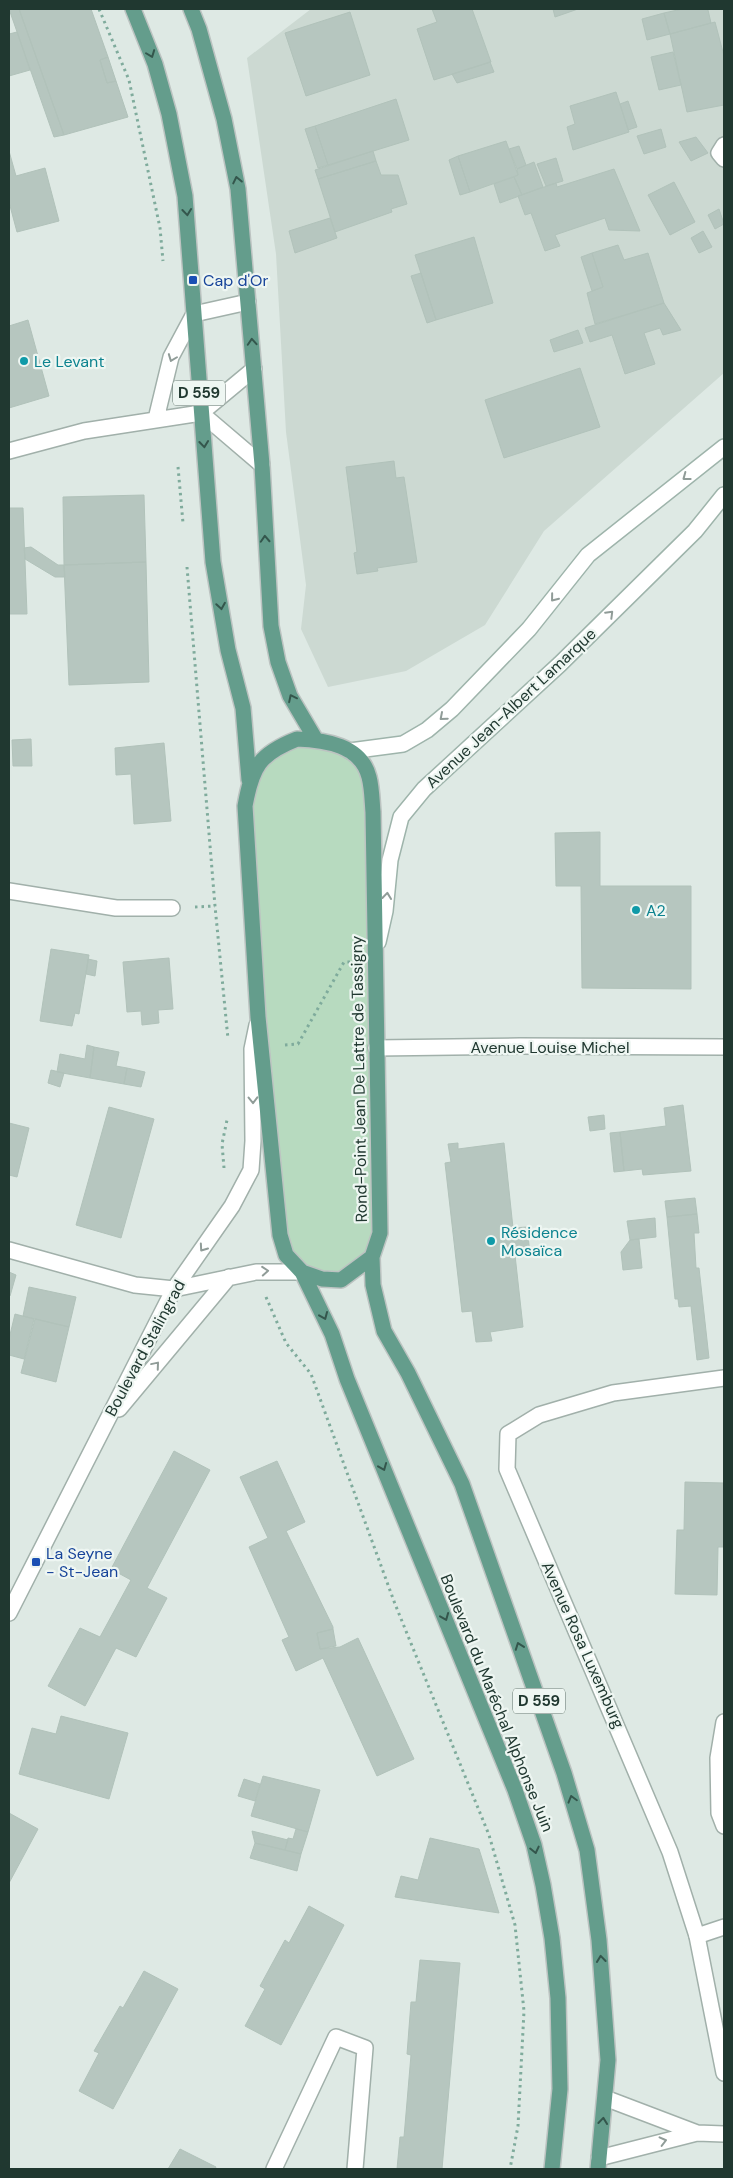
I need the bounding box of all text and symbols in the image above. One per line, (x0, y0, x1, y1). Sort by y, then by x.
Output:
one-way arrow (145, 49, 155, 58)
one-way arrow (232, 176, 242, 185)
one-way arrow (181, 209, 192, 217)
place label: Cap d'Or (203, 270, 268, 291)
marker: Cap d'Or (187, 274, 199, 286)
one-way arrow (246, 338, 257, 346)
place label: Le Levant (34, 351, 105, 372)
one-way arrow (168, 353, 178, 362)
marker: Le Levant (18, 355, 30, 367)
road number: D 559 (173, 380, 225, 406)
one-way arrow (198, 440, 209, 448)
one-way arrow (682, 471, 692, 480)
one-way arrow (260, 535, 271, 543)
one-way arrow (550, 592, 559, 601)
one-way arrow (215, 601, 225, 610)
one-way arrow (604, 610, 613, 619)
street label: Avenue Jean-Albert Lamarque (421, 623, 601, 793)
one-way arrow (287, 694, 298, 703)
one-way arrow (440, 711, 449, 719)
one-way arrow (381, 891, 392, 899)
place label: A2 (646, 900, 666, 921)
marker: A2 (630, 904, 642, 916)
street label: Rond-Point Jean De Lattre de Tassigny (346, 935, 372, 1223)
street label: Avenue Louise Michel (471, 1037, 629, 1058)
one-way arrow (248, 1096, 258, 1104)
place label: Résidence Mosaïca (501, 1222, 578, 1261)
marker: Résidence Mosaïca (485, 1235, 497, 1247)
one-way arrow (200, 1242, 209, 1252)
one-way arrow (262, 1266, 270, 1277)
street label: Boulevard Stalingrad (100, 1276, 190, 1420)
one-way arrow (318, 1311, 328, 1320)
one-way arrow (150, 1362, 158, 1371)
one-way arrow (377, 1462, 387, 1471)
place label: La Seyne - St-Jean (46, 1543, 118, 1582)
marker: La Seyne - St-Jean (30, 1556, 42, 1568)
street label: Avenue Rosa Luxemburg (537, 1558, 629, 1732)
street label: Boulevard du Maréchal Alphonse Juin (436, 1571, 558, 1835)
one-way arrow (439, 1613, 449, 1621)
one-way arrow (515, 1642, 525, 1650)
road number: D 559 (513, 1688, 565, 1714)
one-way arrow (567, 1796, 577, 1804)
one-way arrow (529, 1846, 540, 1855)
one-way arrow (596, 1954, 607, 1962)
one-way arrow (597, 2116, 608, 2124)
one-way arrow (659, 2137, 667, 2147)

